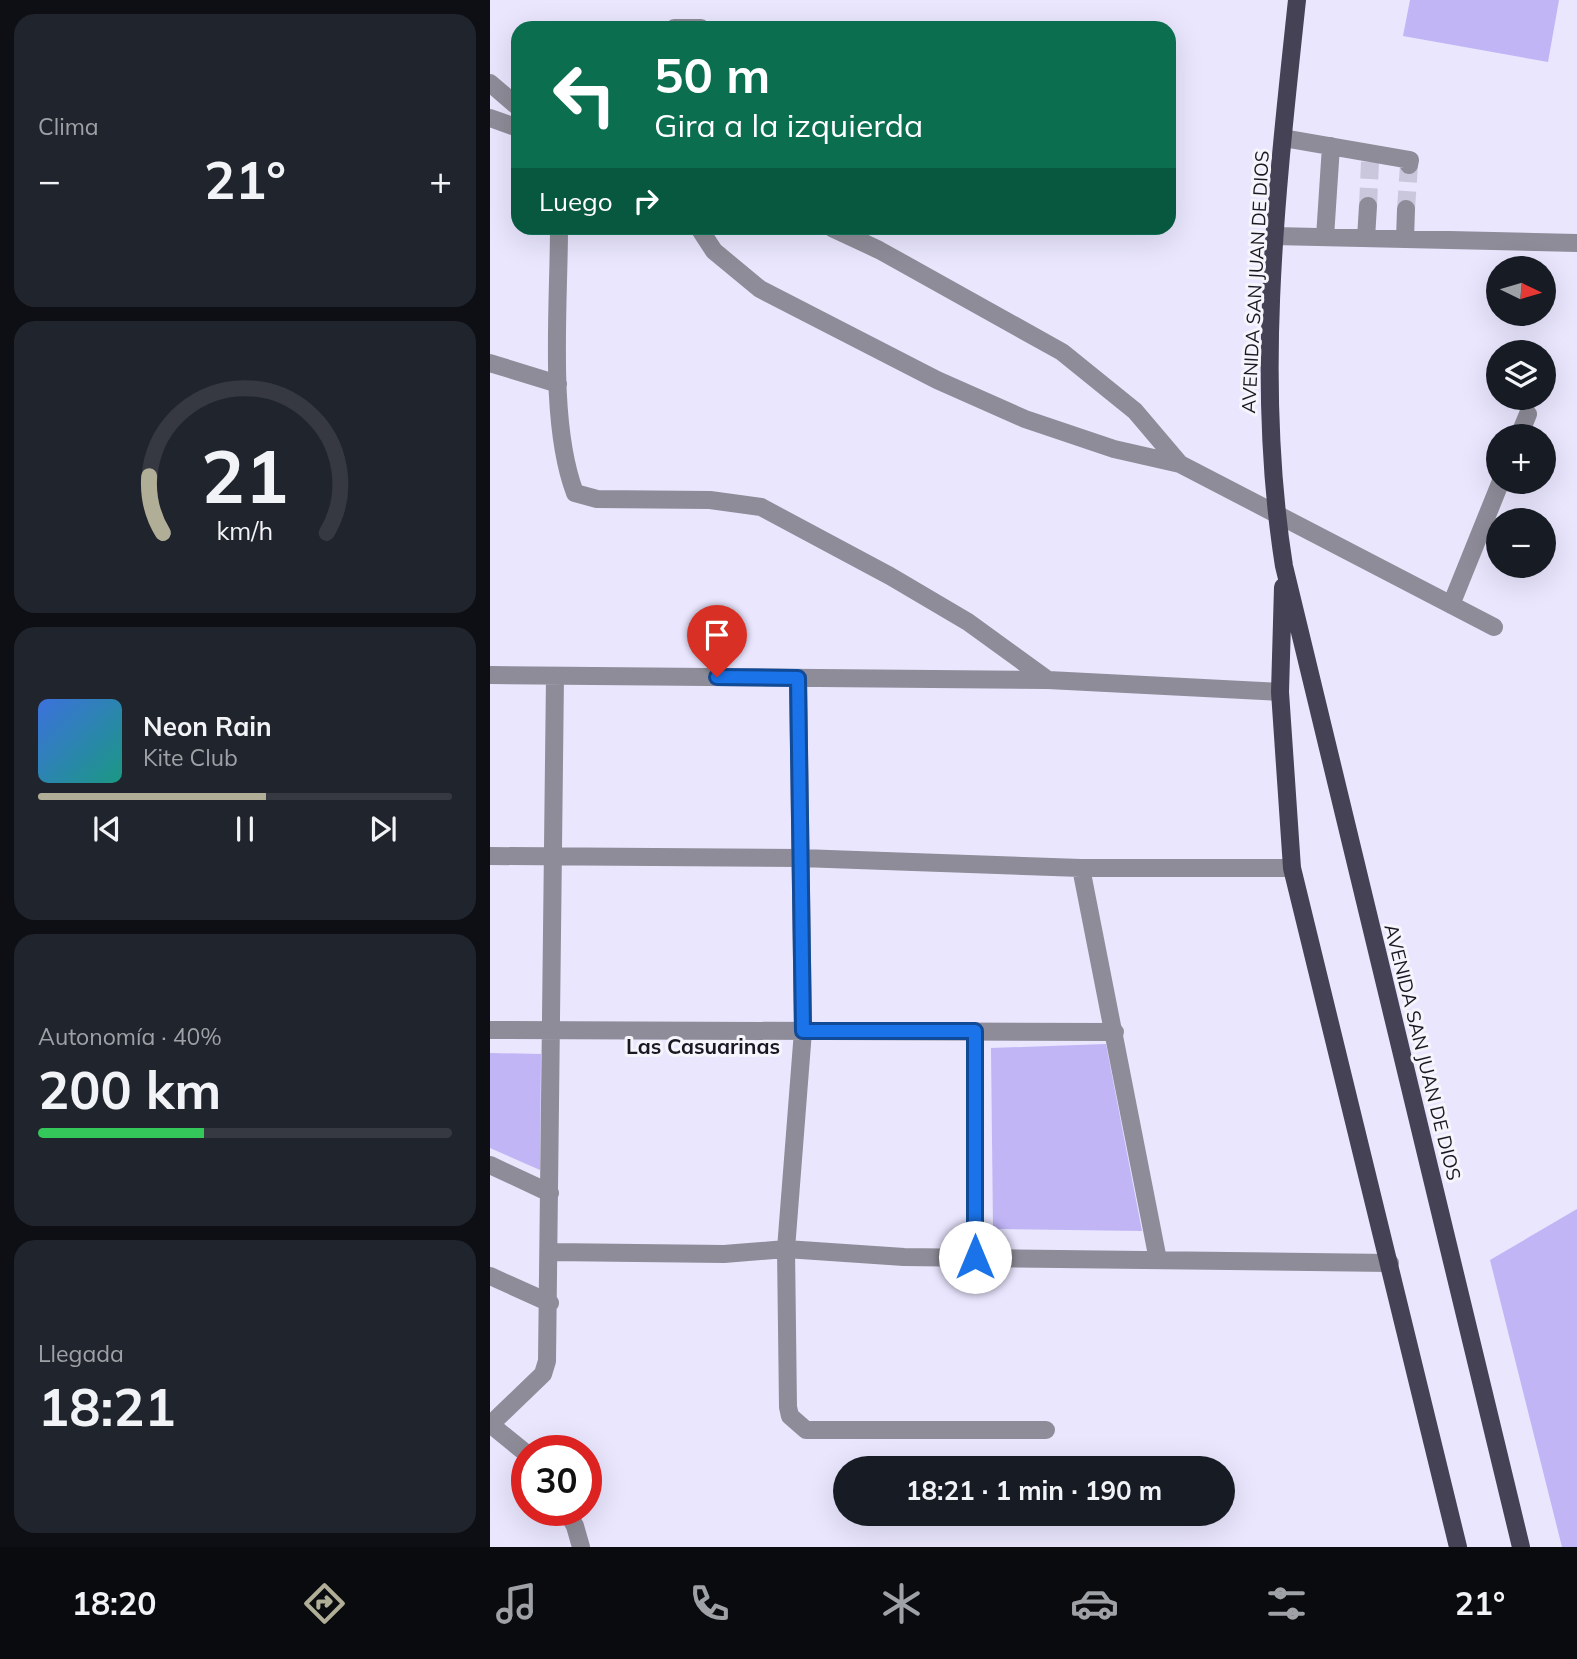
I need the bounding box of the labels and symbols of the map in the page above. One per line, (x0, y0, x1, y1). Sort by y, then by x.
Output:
street label: AVENIDA SAN JUAN DE DIOS (1236, 150, 1274, 414)
north arrow (1486, 256, 1556, 326)
pin (687, 605, 747, 677)
street label: AVENIDA SAN JUAN DE DIOS (1379, 921, 1467, 1183)
district label: Las Casuarinas (626, 1033, 780, 1059)
position arrow (938, 1220, 1012, 1294)
speed limit sign: 30 (511, 1435, 602, 1526)

